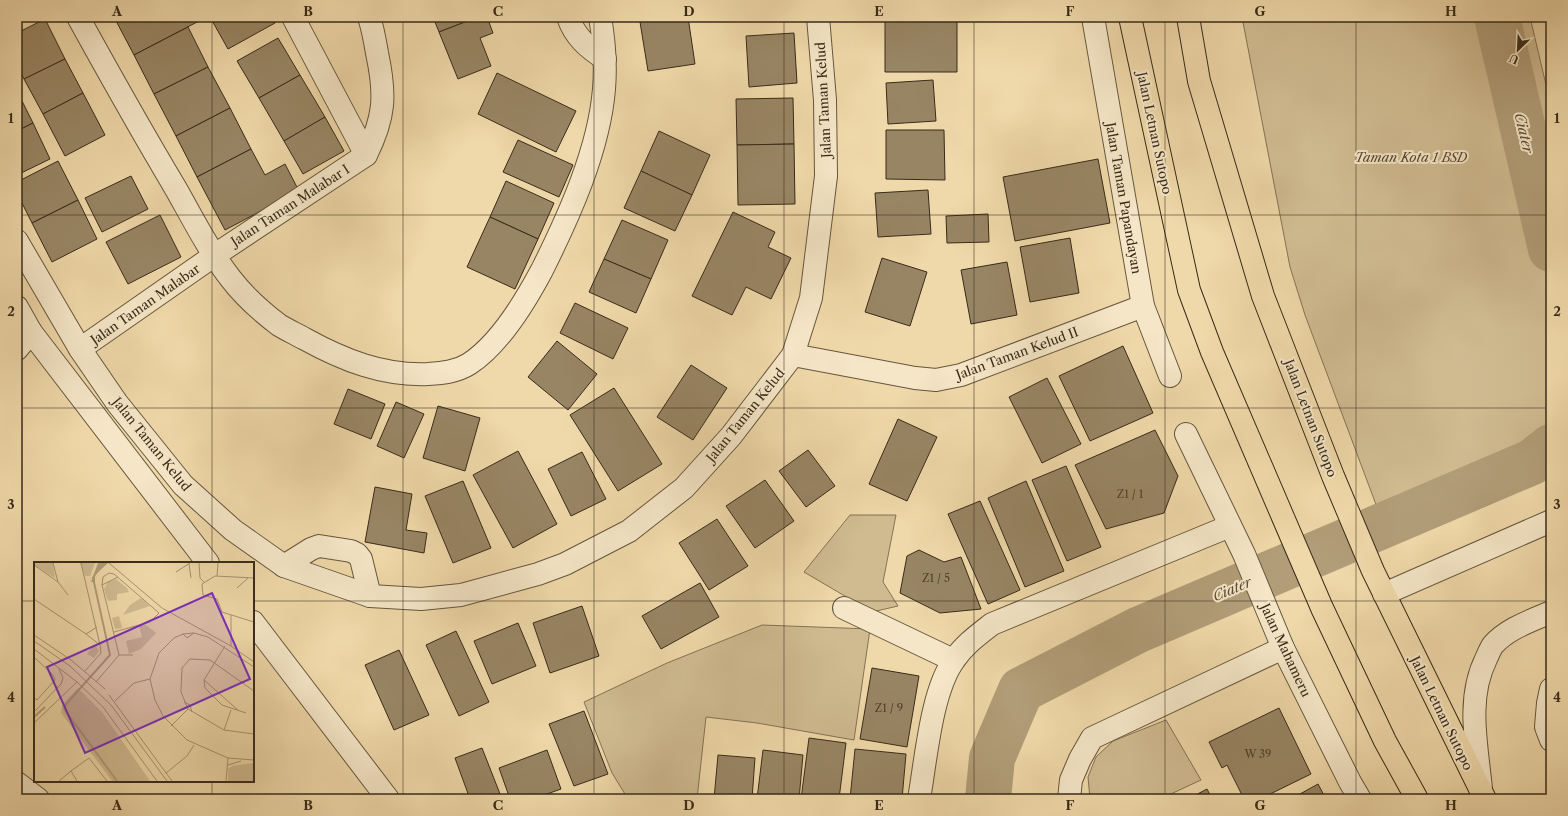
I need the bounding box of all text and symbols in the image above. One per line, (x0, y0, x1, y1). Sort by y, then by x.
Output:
text: A (111, 3, 123, 19)
text: B (303, 3, 313, 19)
text: C (493, 3, 503, 19)
text: D (683, 3, 695, 19)
text: E (874, 3, 884, 19)
text: F (1066, 3, 1075, 19)
text: G (1254, 3, 1266, 19)
text: H (1445, 3, 1457, 19)
north arrow (1498, 30, 1538, 70)
street label: Jalan Taman Kelud (812, 42, 834, 160)
text: U (1507, 51, 1521, 67)
street label: Jalan Letnan Sutopo (1134, 68, 1176, 196)
text: 1 (8, 110, 14, 126)
text: 1 (1554, 110, 1560, 126)
water label: Ciater (1511, 111, 1538, 156)
street label: Jalan Taman Papandayan (1102, 119, 1145, 275)
park label: Taman Kota 1 BSD (1355, 149, 1468, 165)
street label: Jalan Taman Malabar I (226, 161, 352, 250)
street label: Jalan Taman Malabar (86, 260, 203, 349)
text: 2 (7, 303, 15, 319)
text: 2 (1553, 303, 1561, 319)
street label: Jalan Taman Kelud II (952, 323, 1081, 383)
street label: Jalan Letnan Sutopo (1280, 355, 1341, 479)
street label: Jalan Taman Kelud (701, 365, 788, 467)
street label: Jalan Taman Kelud (108, 392, 195, 494)
house number: Z1 / 1 (1117, 487, 1144, 501)
text: 3 (7, 496, 15, 512)
text: 3 (1553, 496, 1561, 512)
inset map (34, 562, 254, 782)
house number: Z1 / 5 (922, 571, 950, 585)
water label: Ciater (1210, 572, 1256, 605)
street label: Jalan Mahameru (1256, 599, 1315, 699)
street label: Jalan Letnan Sutopo (1407, 652, 1477, 773)
text: 4 (7, 689, 15, 705)
text: 4 (1553, 689, 1561, 705)
house number: Z1 / 9 (875, 701, 903, 715)
house number: W 39 (1243, 747, 1272, 761)
text: A (111, 797, 123, 813)
text: B (303, 797, 313, 813)
text: C (493, 797, 503, 813)
text: D (683, 797, 695, 813)
text: E (874, 797, 884, 813)
text: F (1066, 797, 1075, 813)
text: G (1254, 797, 1266, 813)
text: H (1445, 797, 1457, 813)

